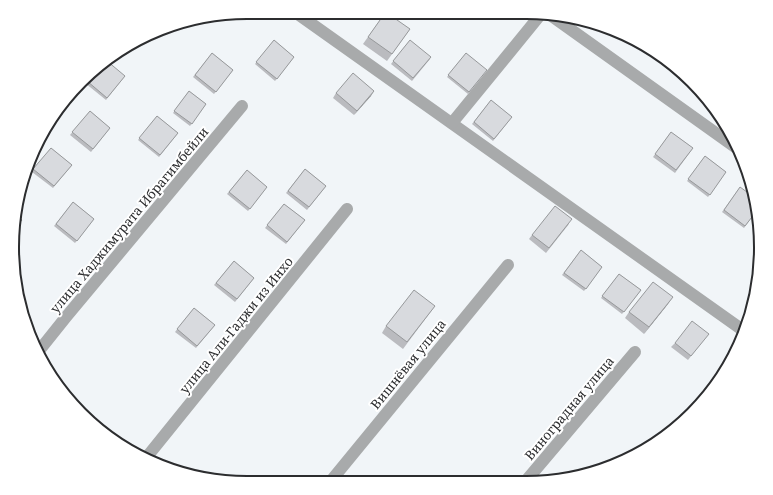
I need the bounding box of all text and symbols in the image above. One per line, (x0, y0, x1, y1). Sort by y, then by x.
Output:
street label: улица Хаджимурата Ибрагимбейли (46, 123, 212, 317)
street label: улица Али-Гаджи из Инхо (175, 253, 297, 397)
street label: Вишнёвая улица (366, 315, 450, 413)
street label: Виноградная улица (520, 352, 618, 464)

